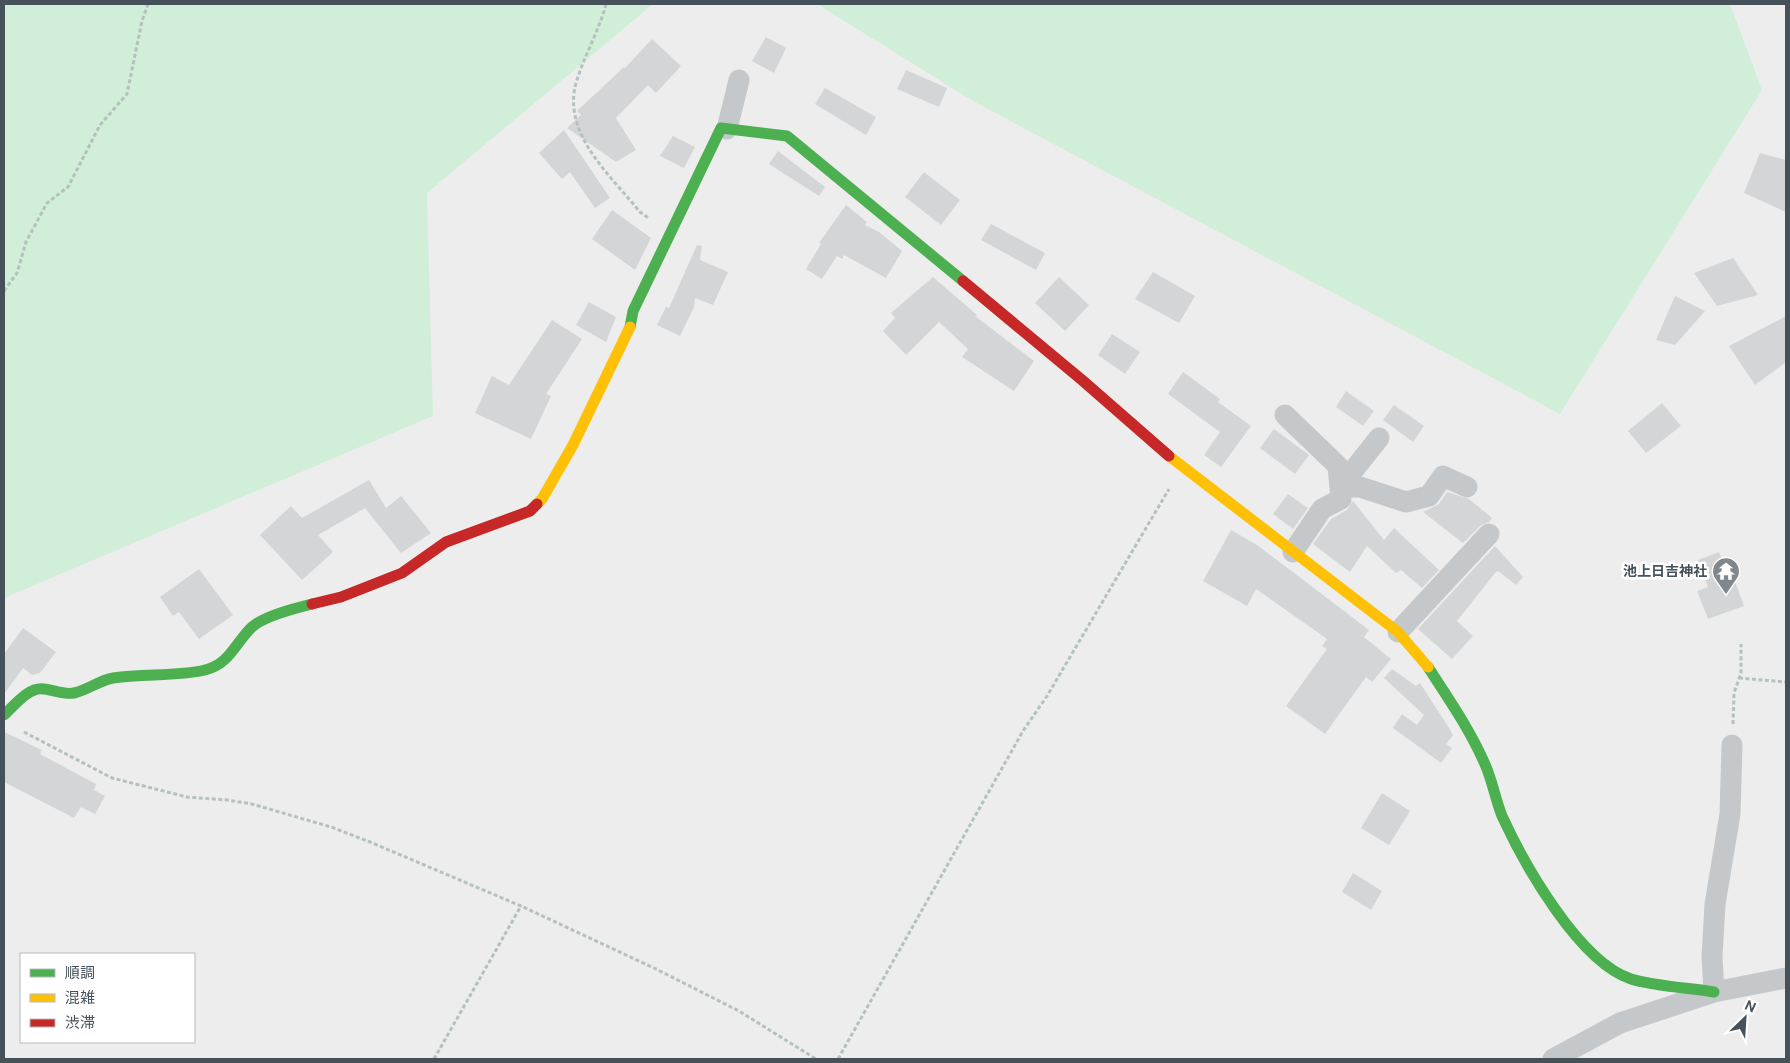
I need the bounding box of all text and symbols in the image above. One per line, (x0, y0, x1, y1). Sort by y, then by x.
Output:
temple icon: 池上日吉神社 (1711, 556, 1741, 595)
place label: 池上日吉神社 (1623, 562, 1707, 580)
legend (20, 953, 195, 1043)
text: 順調 (65, 963, 95, 983)
text: 混雑 (65, 988, 95, 1008)
north arrow (1720, 993, 1770, 1043)
text: N (1742, 996, 1759, 1017)
text: 渋滞 (65, 1013, 95, 1033)

